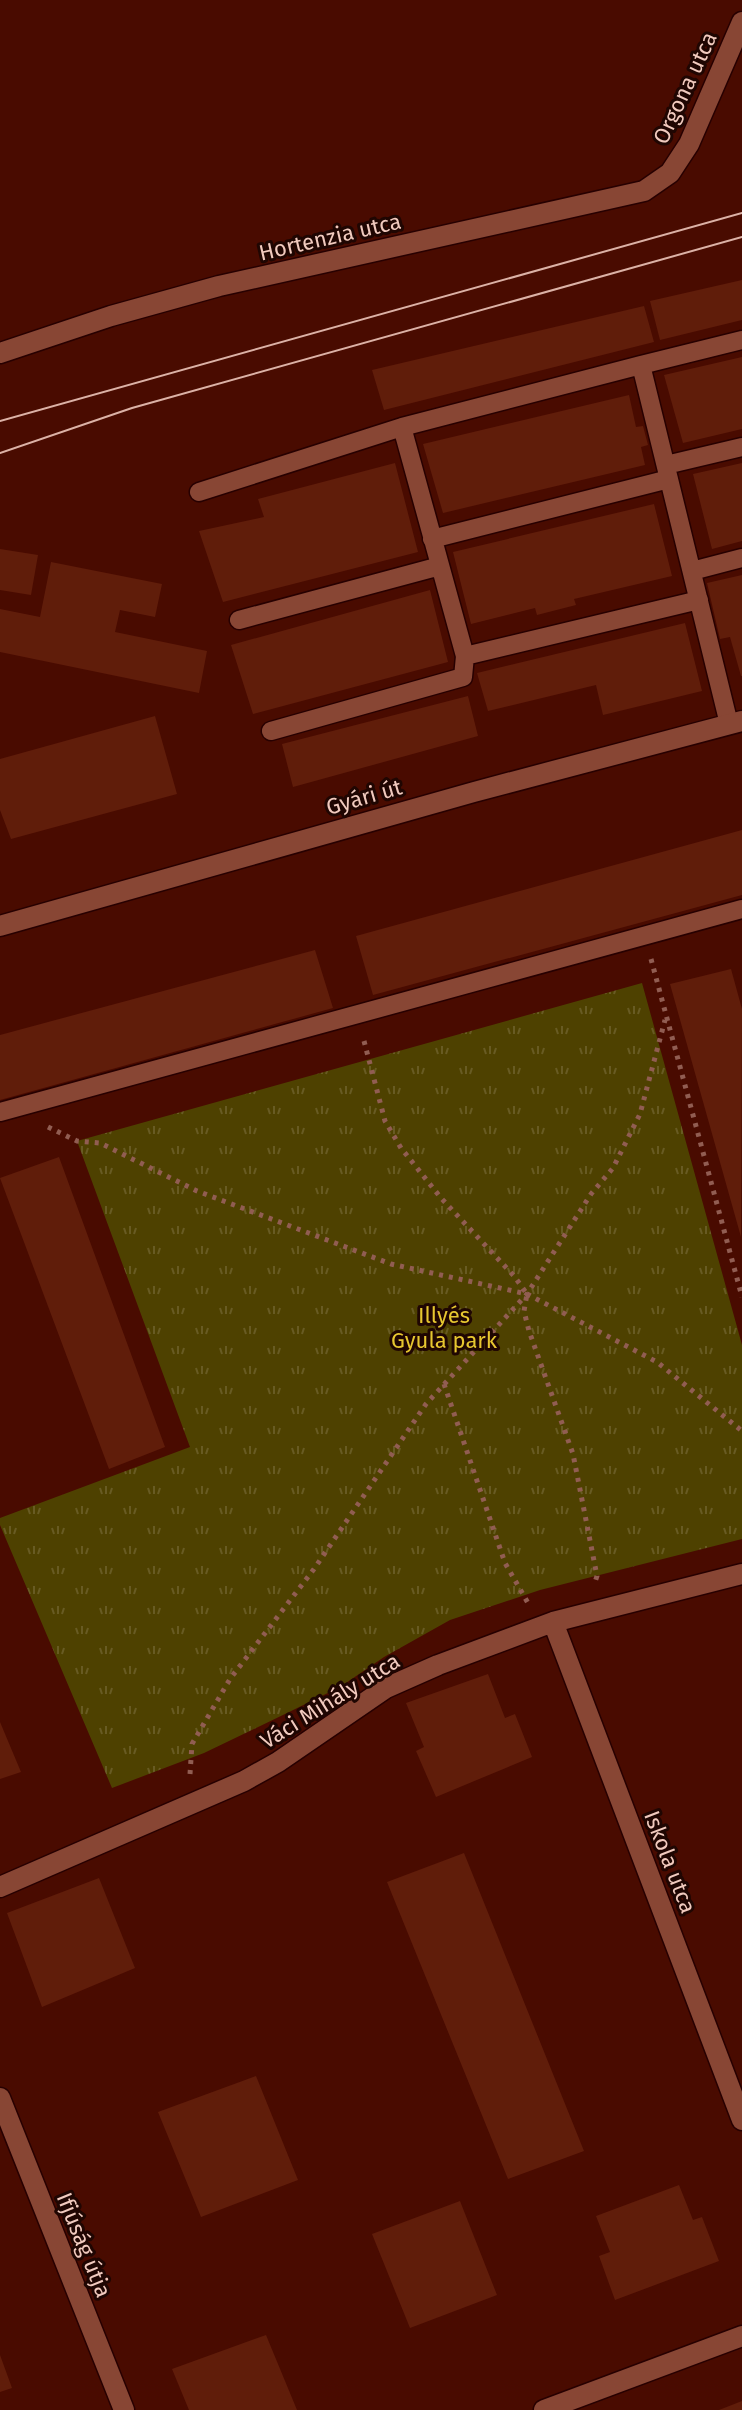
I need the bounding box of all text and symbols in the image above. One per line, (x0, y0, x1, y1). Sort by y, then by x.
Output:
street label: Orgona utca (647, 28, 723, 148)
street label: Hortenzia utca (256, 208, 404, 266)
street label: Gyári út (323, 773, 405, 821)
park label: Illyés Gyula park (391, 1302, 498, 1354)
street label: Váci Mihály utca (255, 1647, 405, 1755)
street label: Iskola utca (638, 1807, 702, 1917)
street label: Ifjúság útja (51, 2189, 117, 2301)

